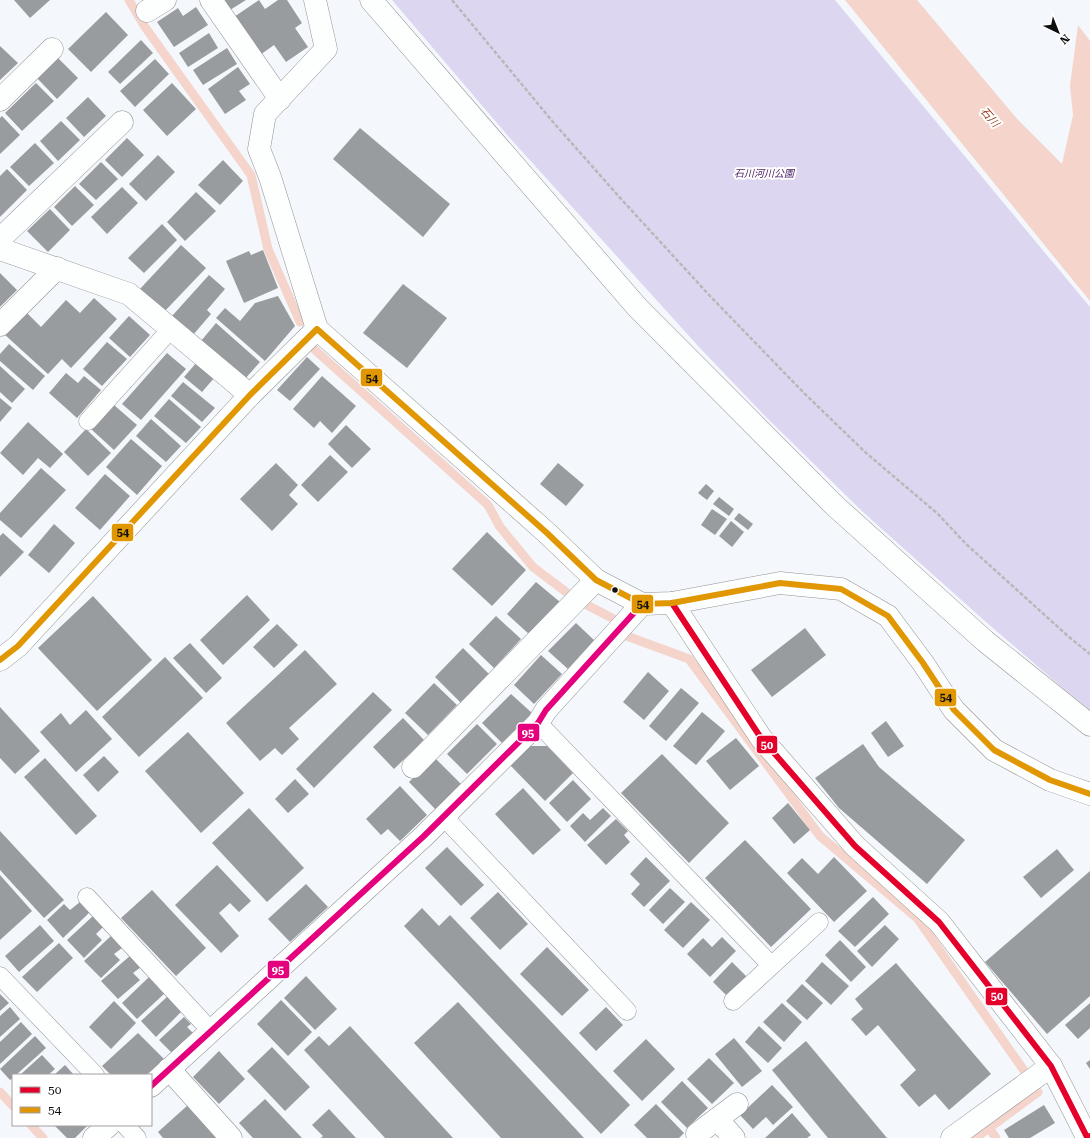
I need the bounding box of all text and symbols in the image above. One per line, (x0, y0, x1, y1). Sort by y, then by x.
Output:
north arrow (1038, 12, 1078, 52)
text: N (1057, 31, 1072, 47)
water label: 石川 (978, 105, 1002, 131)
park label: 石川河川公園 (734, 168, 796, 179)
line badge: 54 (360, 368, 383, 387)
text: 54 (366, 372, 379, 385)
line badge: 54 (111, 523, 134, 542)
text: 54 (117, 526, 130, 539)
unlabelled marker (610, 585, 620, 595)
line badge: 54 (631, 594, 654, 614)
text: 54 (637, 598, 650, 611)
line badge: 54 (934, 688, 957, 707)
text: 54 (940, 691, 953, 704)
line badge: 95 (517, 723, 540, 742)
text: 95 (522, 727, 534, 740)
line badge: 50 (756, 735, 778, 754)
text: 50 (761, 739, 773, 752)
line badge: 95 (267, 960, 290, 979)
text: 95 (272, 964, 284, 977)
line badge: 50 (985, 987, 1008, 1006)
text: 50 (991, 990, 1003, 1003)
legend (12, 1074, 152, 1126)
text: 50 (48, 1083, 62, 1097)
text: 54 (48, 1103, 62, 1117)

